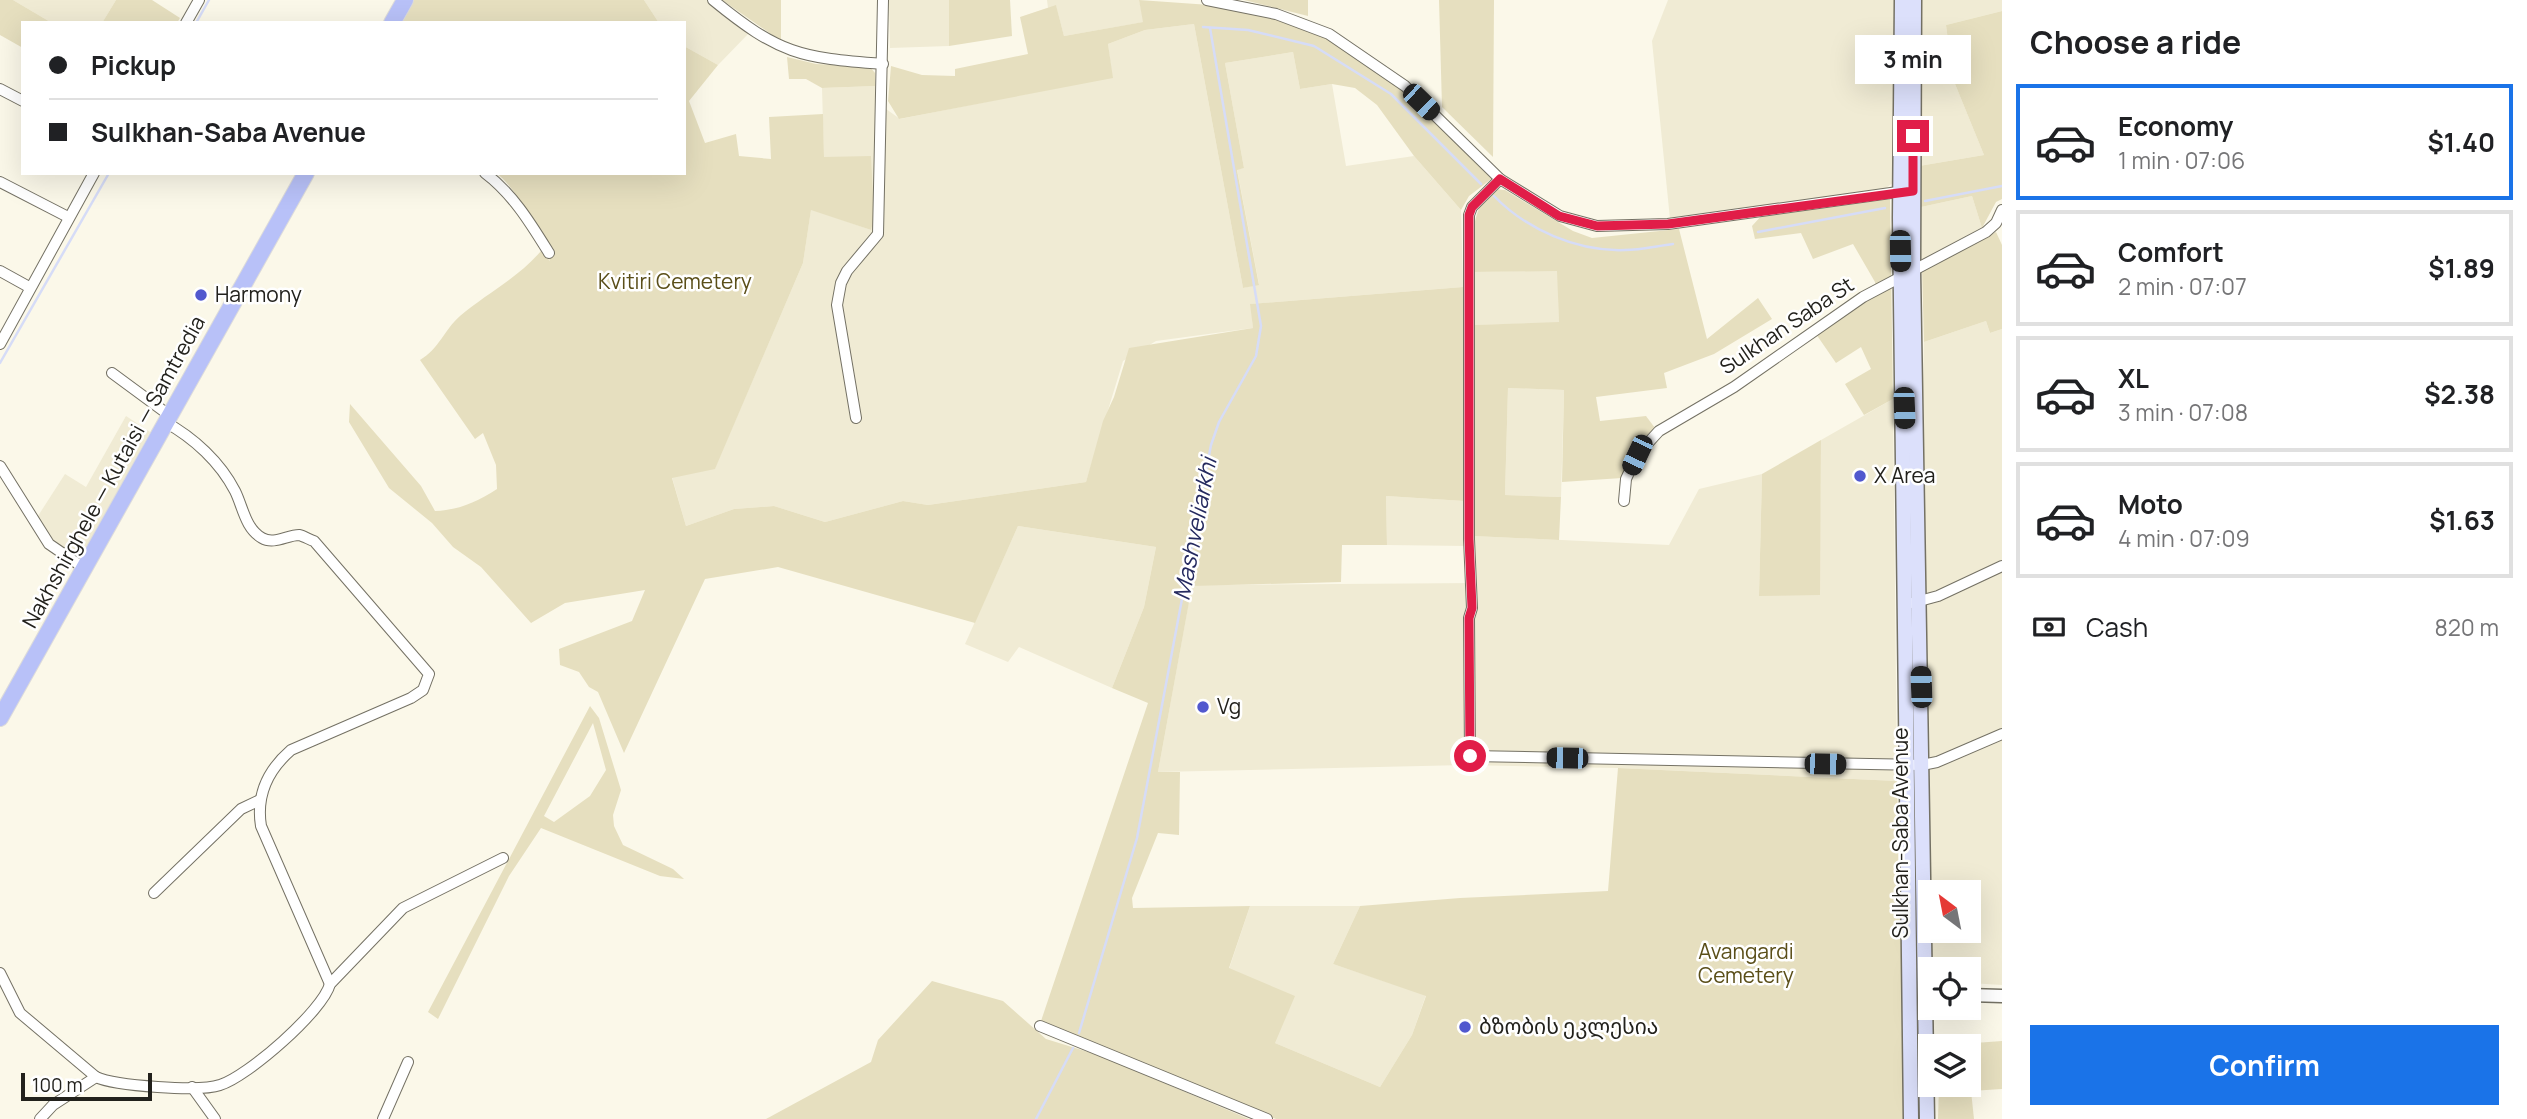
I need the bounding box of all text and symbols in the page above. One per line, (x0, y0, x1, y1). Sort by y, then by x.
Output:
text: Choose a ride (2030, 20, 2241, 64)
callout: 3 min (1855, 34, 1971, 83)
text: 3 min (1883, 43, 1943, 75)
text: Pickup (91, 47, 176, 83)
car (1399, 80, 1444, 124)
text: Economy (2118, 108, 2233, 144)
icon: car (2034, 111, 2097, 174)
text: Sulkhan-Saba Avenue (91, 114, 366, 150)
route end (1897, 120, 1929, 152)
text: $1.40 (2428, 124, 2495, 160)
text: 1 min · 07:06 (2118, 144, 2245, 176)
car (1890, 230, 1911, 272)
text: Comfort (2118, 234, 2224, 270)
icon: car (2034, 237, 2097, 300)
text: $1.89 (2428, 250, 2495, 286)
park label: Kvitiri Cemetery (598, 267, 752, 295)
street label: Sulkhan Saba St (1714, 270, 1859, 380)
text: 2 min · 07:07 (2118, 270, 2247, 302)
place label: Harmony (215, 280, 302, 308)
marker: Harmony (193, 287, 209, 303)
street label: Nakhshirghele — Kutaisi — Samtredia (15, 310, 211, 633)
text: XL (2118, 360, 2149, 396)
icon: car (2034, 363, 2097, 426)
text: $2.38 (2424, 376, 2495, 412)
car (1893, 387, 1916, 429)
text: 3 min · 07:08 (2118, 396, 2248, 428)
car (1619, 432, 1656, 478)
water label: Mashveliarkhi (1165, 452, 1224, 603)
place label: X Area (1874, 461, 1935, 489)
marker: X Area (1852, 468, 1868, 484)
text: Moto (2118, 486, 2183, 522)
icon: car (2034, 489, 2097, 552)
text: $1.63 (2429, 502, 2495, 538)
text: 4 min · 07:09 (2118, 522, 2250, 554)
icon: cash (2030, 608, 2068, 646)
text: Cash (2086, 609, 2148, 645)
text: 820 m (2434, 611, 2499, 643)
car (1910, 666, 1933, 708)
place label: Vg (1217, 692, 1241, 720)
marker: Vg (1195, 699, 1211, 715)
street label: Sulkhan-Saba Avenue (1886, 728, 1914, 938)
route start (1454, 740, 1486, 772)
car (1546, 747, 1589, 769)
car (1804, 753, 1847, 775)
north arrow (1918, 880, 1981, 943)
map controls (1918, 880, 1981, 1097)
park label: Avangardi Cemetery (1698, 937, 1794, 989)
button: locate (1918, 957, 1981, 1020)
place label: ბზობის ეკლესია (1479, 1012, 1658, 1040)
marker: ბზობის ეკლესია (1457, 1019, 1473, 1035)
button: Confirm (2030, 1025, 2499, 1105)
button: layers (1918, 1034, 1981, 1097)
scale bar (21, 1070, 152, 1102)
text: 100 m (32, 1072, 83, 1098)

